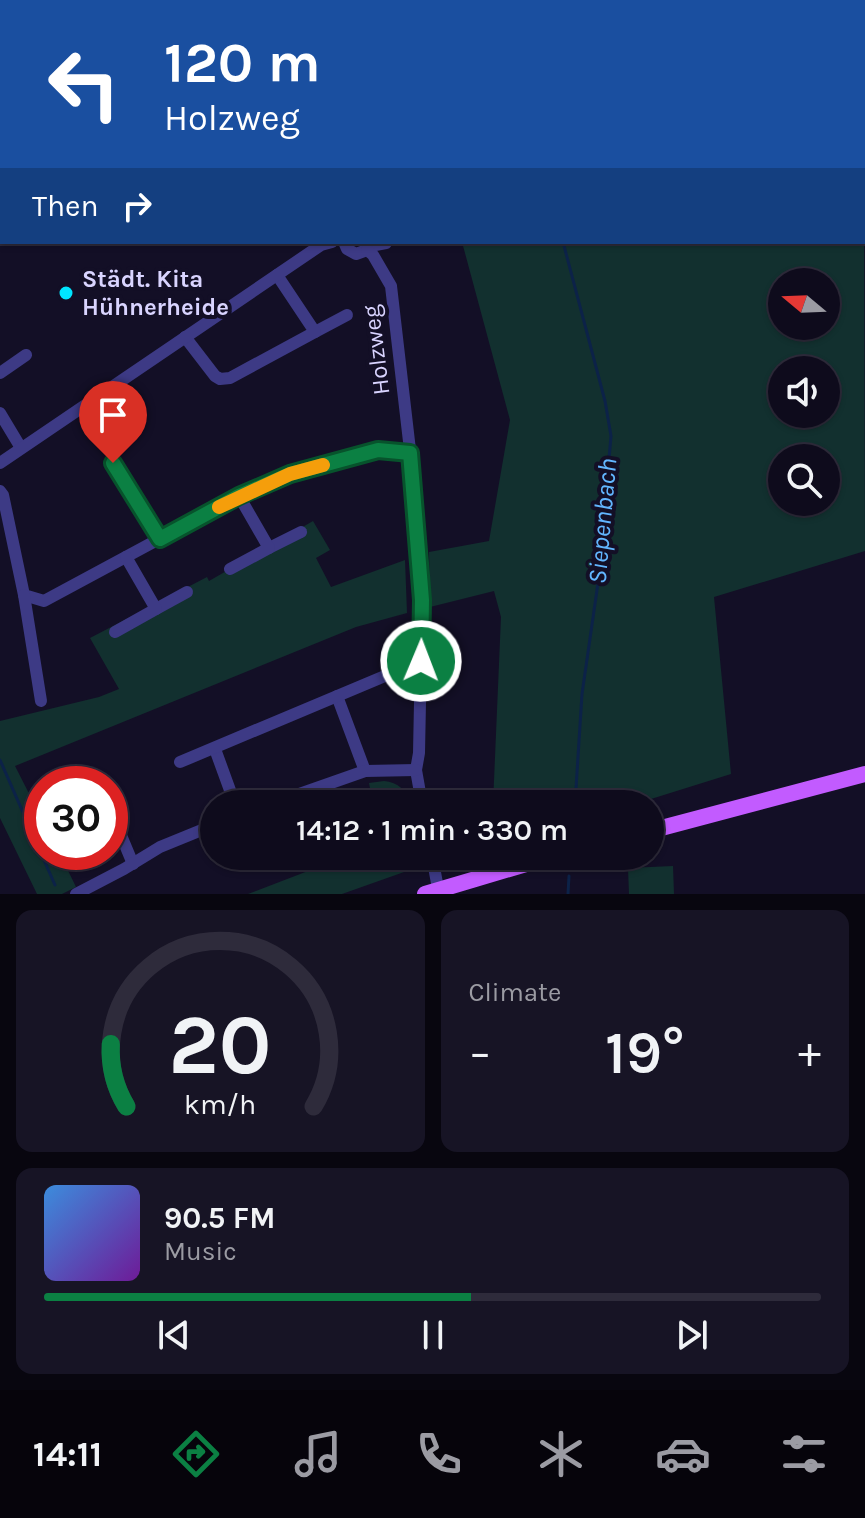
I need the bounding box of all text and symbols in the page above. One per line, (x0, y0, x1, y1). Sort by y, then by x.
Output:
text: 120 m (164, 30, 321, 95)
icon: left (32, 32, 136, 136)
text: Holzweg (164, 97, 300, 139)
icon: right (115, 184, 159, 228)
text: Then (32, 188, 99, 224)
place label: Städt. Kita Hühnerheide (82, 265, 229, 321)
north arrow (768, 268, 840, 340)
map controls (768, 268, 840, 516)
marker: Städt. Kita Hühnerheide (57, 284, 75, 302)
street label: Holzweg (357, 303, 395, 397)
button: sound (768, 356, 840, 428)
pin (79, 381, 147, 463)
icon: arrive (91, 393, 135, 437)
button: search (768, 444, 840, 516)
water label: Siepenbach (582, 457, 623, 585)
position arrow (379, 619, 463, 703)
speed limit sign: 30 (24, 766, 128, 870)
text: 14:12 · 1 min · 330 m (296, 812, 568, 848)
text: Climate (469, 977, 561, 1008)
text: 20 (169, 997, 272, 1094)
text: 19° (605, 1018, 685, 1088)
text: − (469, 1027, 492, 1078)
text: + (798, 1027, 821, 1078)
text: km/h (184, 1088, 256, 1121)
text: 90.5 FM (164, 1200, 275, 1236)
text: Music (164, 1236, 237, 1267)
icon: previous (152, 1313, 196, 1357)
icon: pause (411, 1313, 455, 1357)
icon: next (670, 1313, 714, 1357)
icon: directions (168, 1426, 224, 1482)
icon: music (290, 1426, 346, 1482)
icon: phone (411, 1426, 467, 1482)
icon: climate (533, 1426, 589, 1482)
icon: car (655, 1426, 711, 1482)
icon: filters (776, 1426, 832, 1482)
text: 14:11 (33, 1433, 102, 1475)

